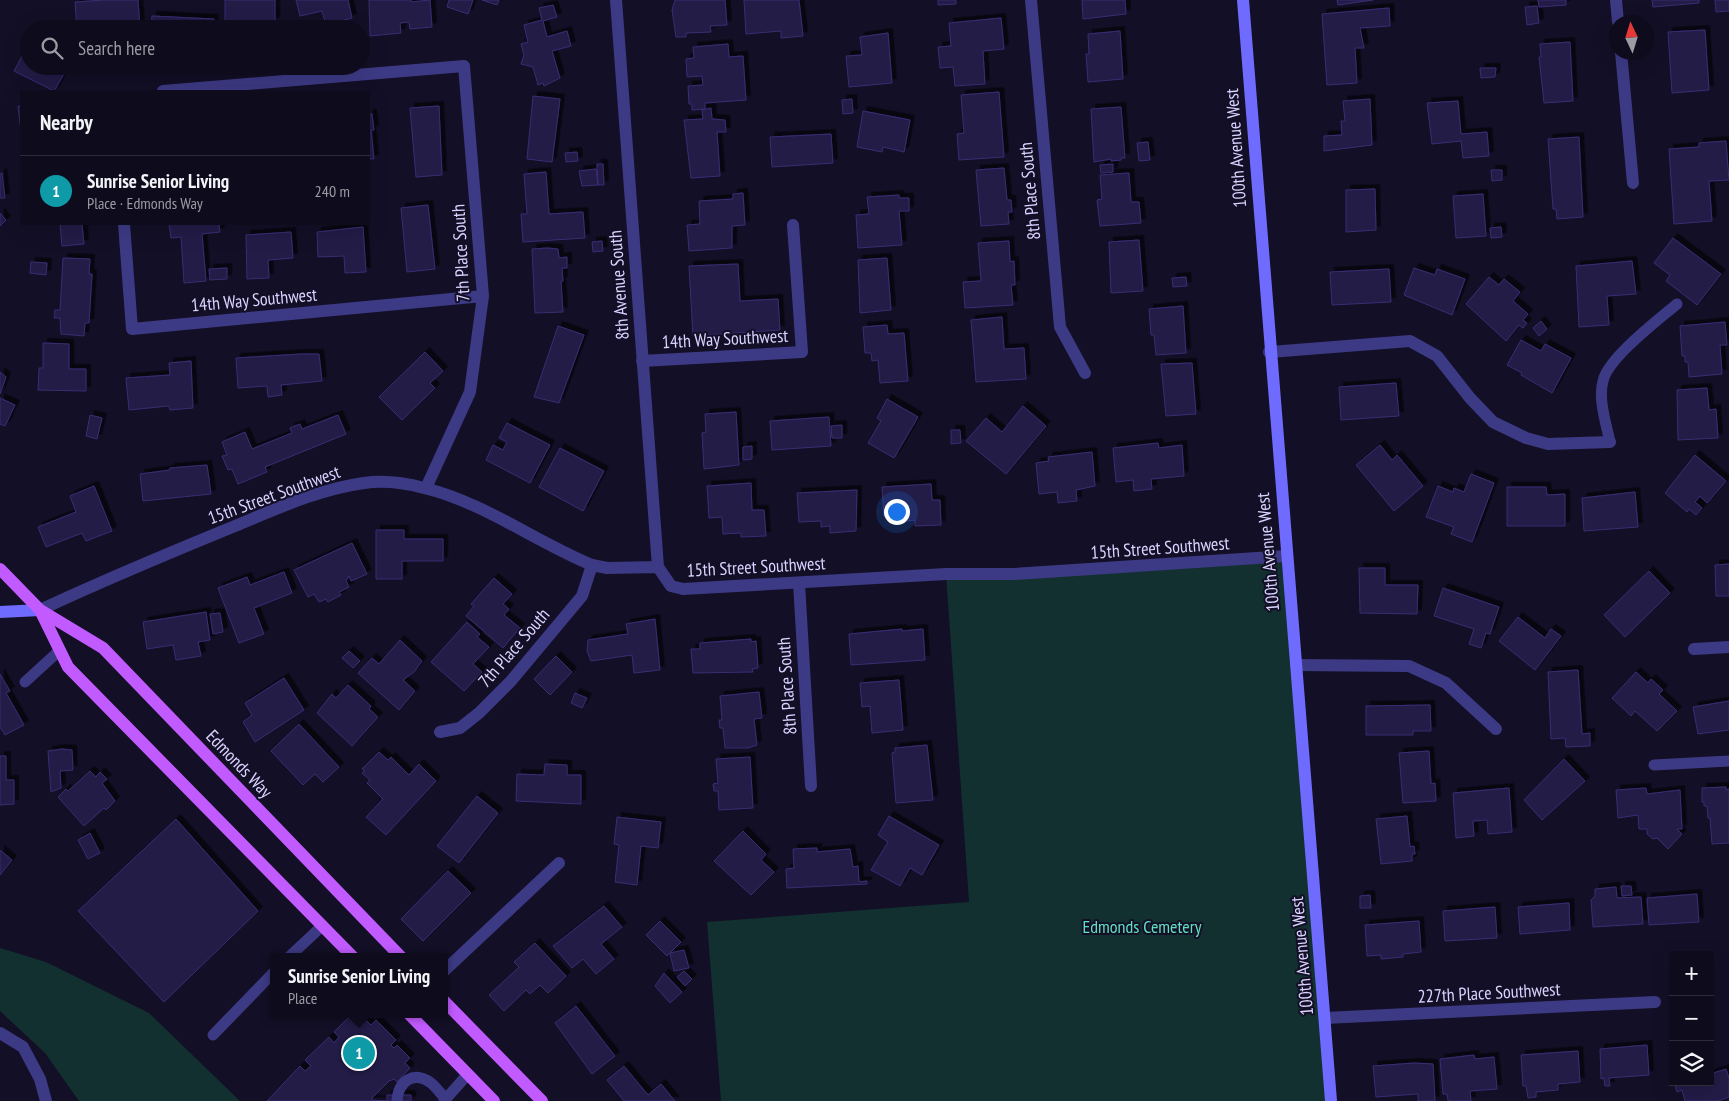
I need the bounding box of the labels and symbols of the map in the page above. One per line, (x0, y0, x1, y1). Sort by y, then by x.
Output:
north arrow (1609, 15, 1654, 60)
street label: 100th Avenue West (1220, 88, 1251, 208)
street label: 8th Place South (1014, 141, 1045, 241)
street label: 7th Place South (446, 204, 475, 302)
street label: 8th Avenue South (603, 229, 634, 341)
street label: 14th Way Southwest (190, 283, 318, 316)
street label: 14th Way Southwest (661, 324, 789, 353)
street label: 15th Street Southwest (205, 460, 343, 529)
street label: 100th Avenue West (1251, 491, 1284, 613)
your location (884, 499, 910, 525)
street label: 15th Street Southwest (1090, 531, 1230, 564)
street label: 15th Street Southwest (686, 551, 826, 582)
street label: 7th Place South (473, 603, 554, 692)
street label: 8th Place South (772, 636, 801, 736)
street label: Edmonds Way (201, 725, 278, 803)
street label: 100th Avenue West (1285, 895, 1318, 1017)
park label: Edmonds Cemetery (1083, 915, 1202, 938)
street label: 227th Place Southwest (1417, 977, 1561, 1008)
pin: 1 (343, 1034, 375, 1072)

